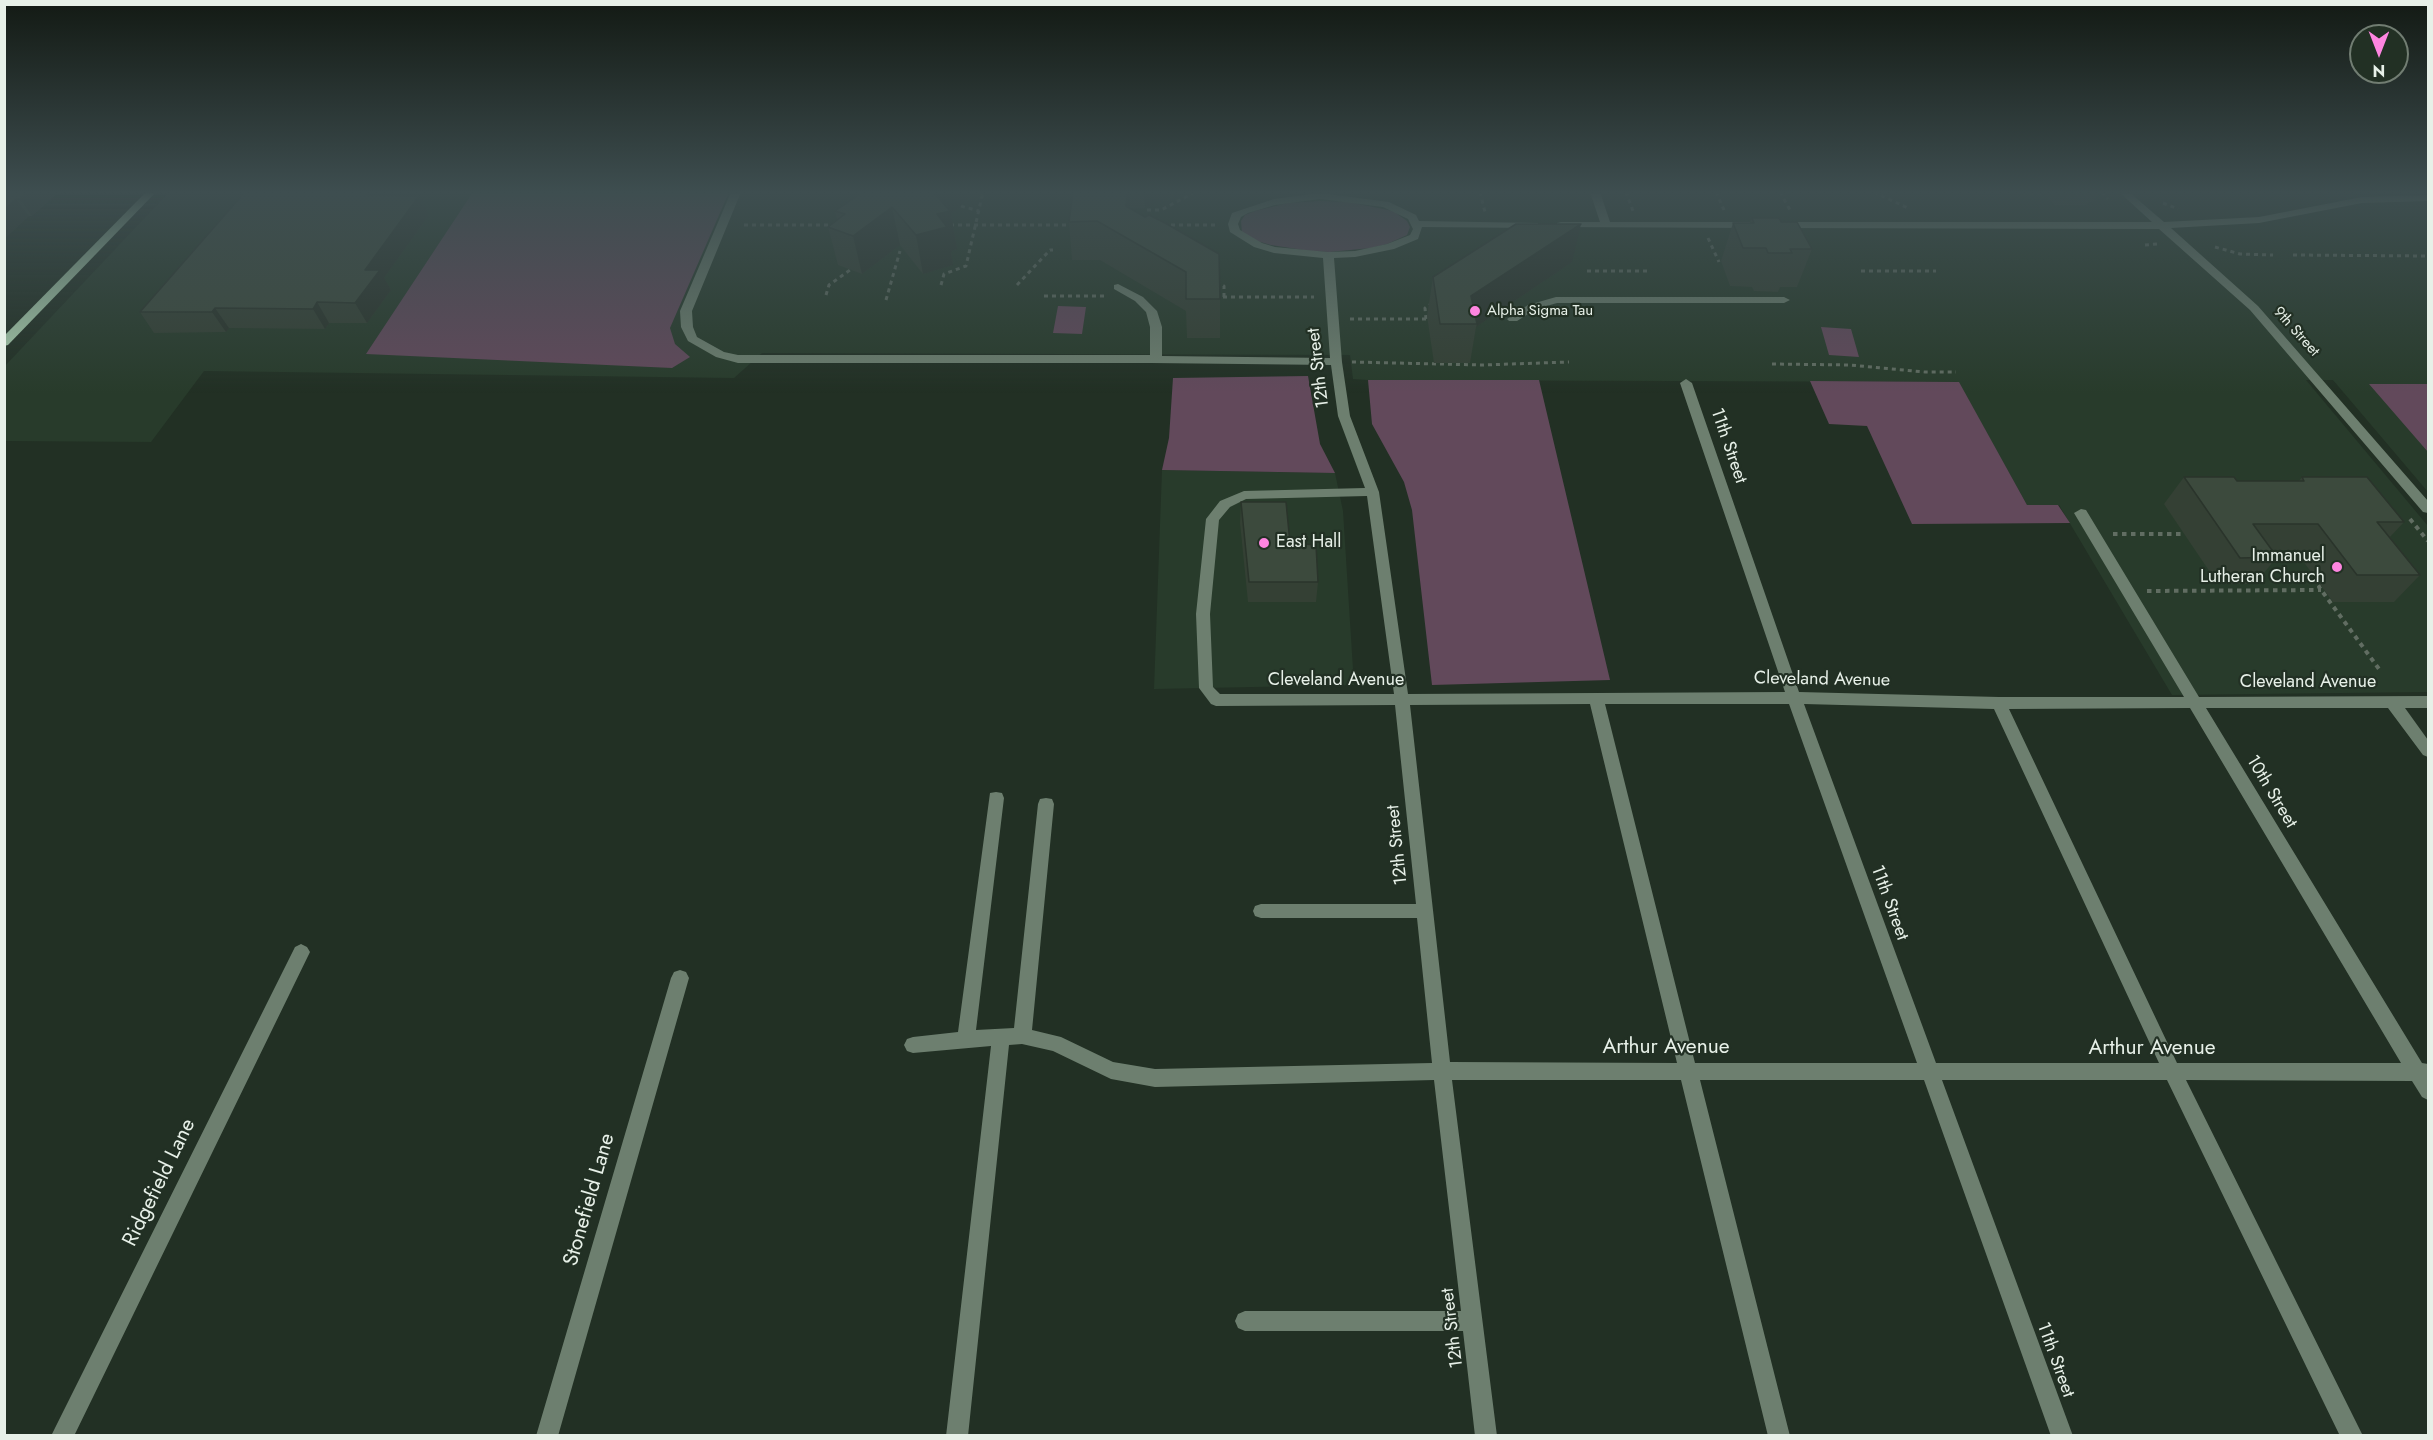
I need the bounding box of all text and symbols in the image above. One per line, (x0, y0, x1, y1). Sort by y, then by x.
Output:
north arrow (2349, 24, 2409, 84)
text: N (2373, 59, 2385, 82)
place label: Alpha Sigma Tau (1487, 302, 1593, 320)
marker: Alpha Sigma Tau (1468, 304, 1482, 318)
street label: 9th Street (2269, 304, 2323, 360)
street label: 12th Street (1303, 327, 1335, 409)
street label: 11th Street (1705, 405, 1751, 487)
place label: East Hall (1276, 532, 1341, 554)
marker: East Hall (1257, 536, 1271, 550)
place label: Immanuel Lutheran Church (2200, 546, 2325, 588)
marker: Immanuel Lutheran Church (2330, 560, 2344, 574)
street label: Cleveland Avenue (1754, 668, 1890, 692)
street label: Cleveland Avenue (1268, 670, 1404, 692)
street label: Cleveland Avenue (2240, 672, 2376, 694)
street label: 10th Street (2241, 752, 2301, 832)
street label: 12th Street (1383, 804, 1413, 886)
street label: 11th Street (1865, 863, 1913, 943)
street label: Arthur Avenue (1602, 1035, 1730, 1061)
street label: Arthur Avenue (2088, 1036, 2216, 1062)
street label: Ridgefield Lane (118, 1115, 202, 1251)
street label: Stonefield Lane (559, 1131, 621, 1269)
street label: 12th Street (1437, 1287, 1469, 1369)
street label: 11th Street (2031, 1320, 2079, 1400)

